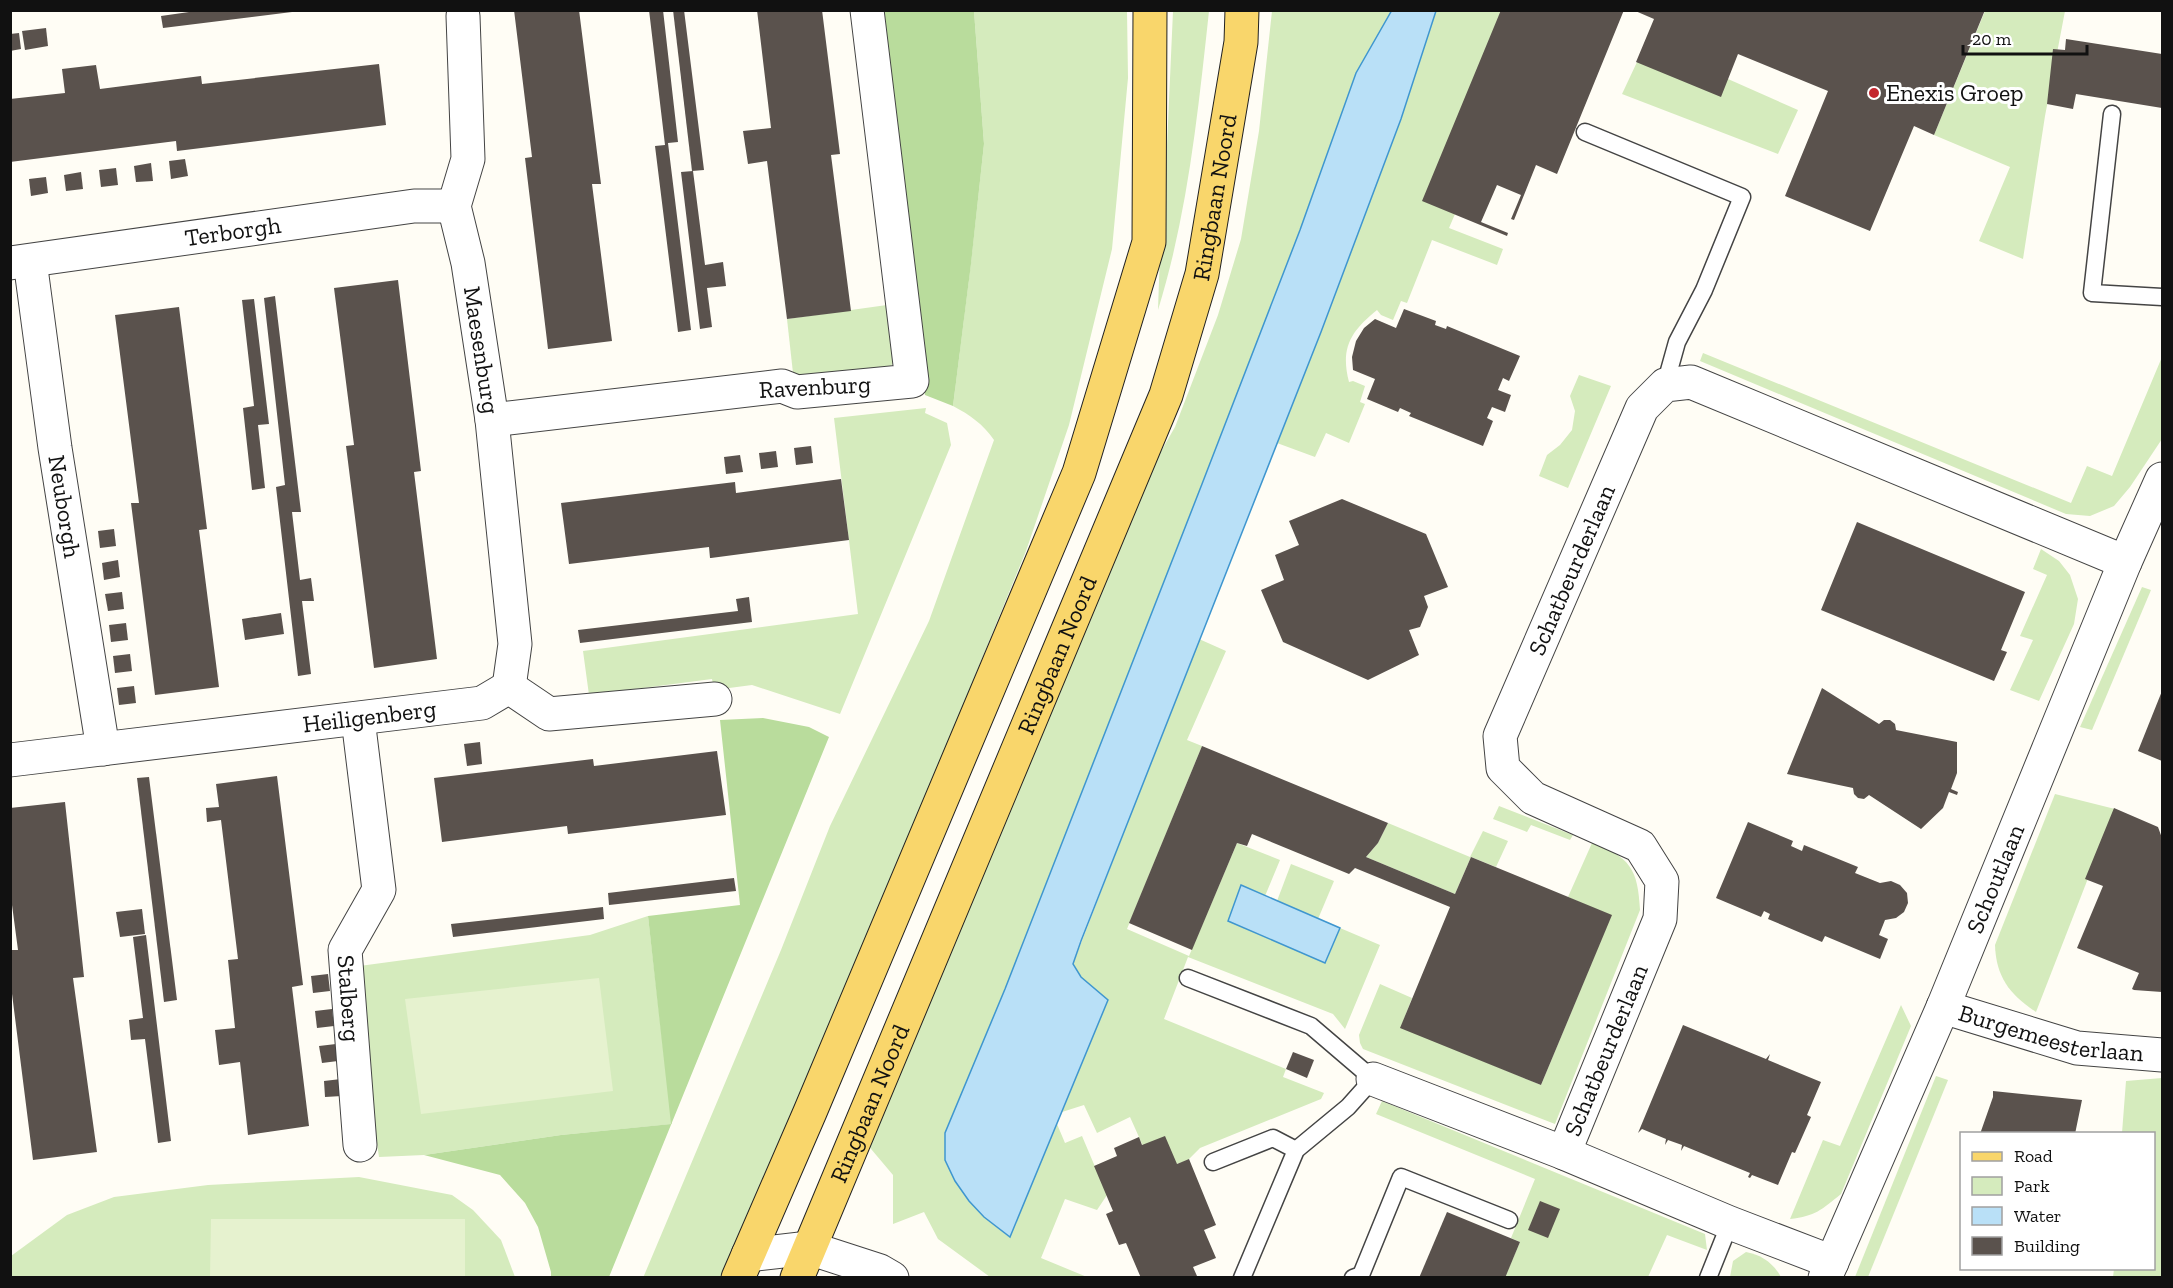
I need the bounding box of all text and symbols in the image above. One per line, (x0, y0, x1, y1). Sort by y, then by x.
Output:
scale bar (1963, 18, 2088, 56)
text: 20 m (1972, 28, 2012, 50)
place label: Enexis Groep (1886, 78, 2023, 107)
marker: Enexis Groep (1867, 86, 1881, 100)
street label: Ringbaan Noord (1186, 112, 1243, 283)
street label: Terborgh (183, 210, 283, 252)
street label: Maesenburg (458, 284, 506, 416)
street label: Ravenburg (758, 369, 872, 404)
street label: Neuborgh (42, 453, 87, 561)
street label: Schatbeurderlaan (1522, 480, 1621, 660)
street label: Ringbaan Noord (1011, 572, 1103, 738)
street label: Heiligenberg (301, 694, 438, 739)
street label: Schoutlaan (1960, 820, 2030, 938)
street label: Stalberg (331, 954, 367, 1043)
street label: Schatbeurderlaan (1557, 960, 1654, 1140)
street label: Burgemeesterlaan (1955, 998, 2145, 1067)
street label: Ringbaan Noord (823, 1020, 915, 1187)
legend (1960, 1132, 2155, 1270)
text: Road (2014, 1145, 2053, 1167)
text: Park (2014, 1175, 2050, 1197)
text: Water (2014, 1205, 2061, 1227)
text: Building (2014, 1235, 2080, 1257)

